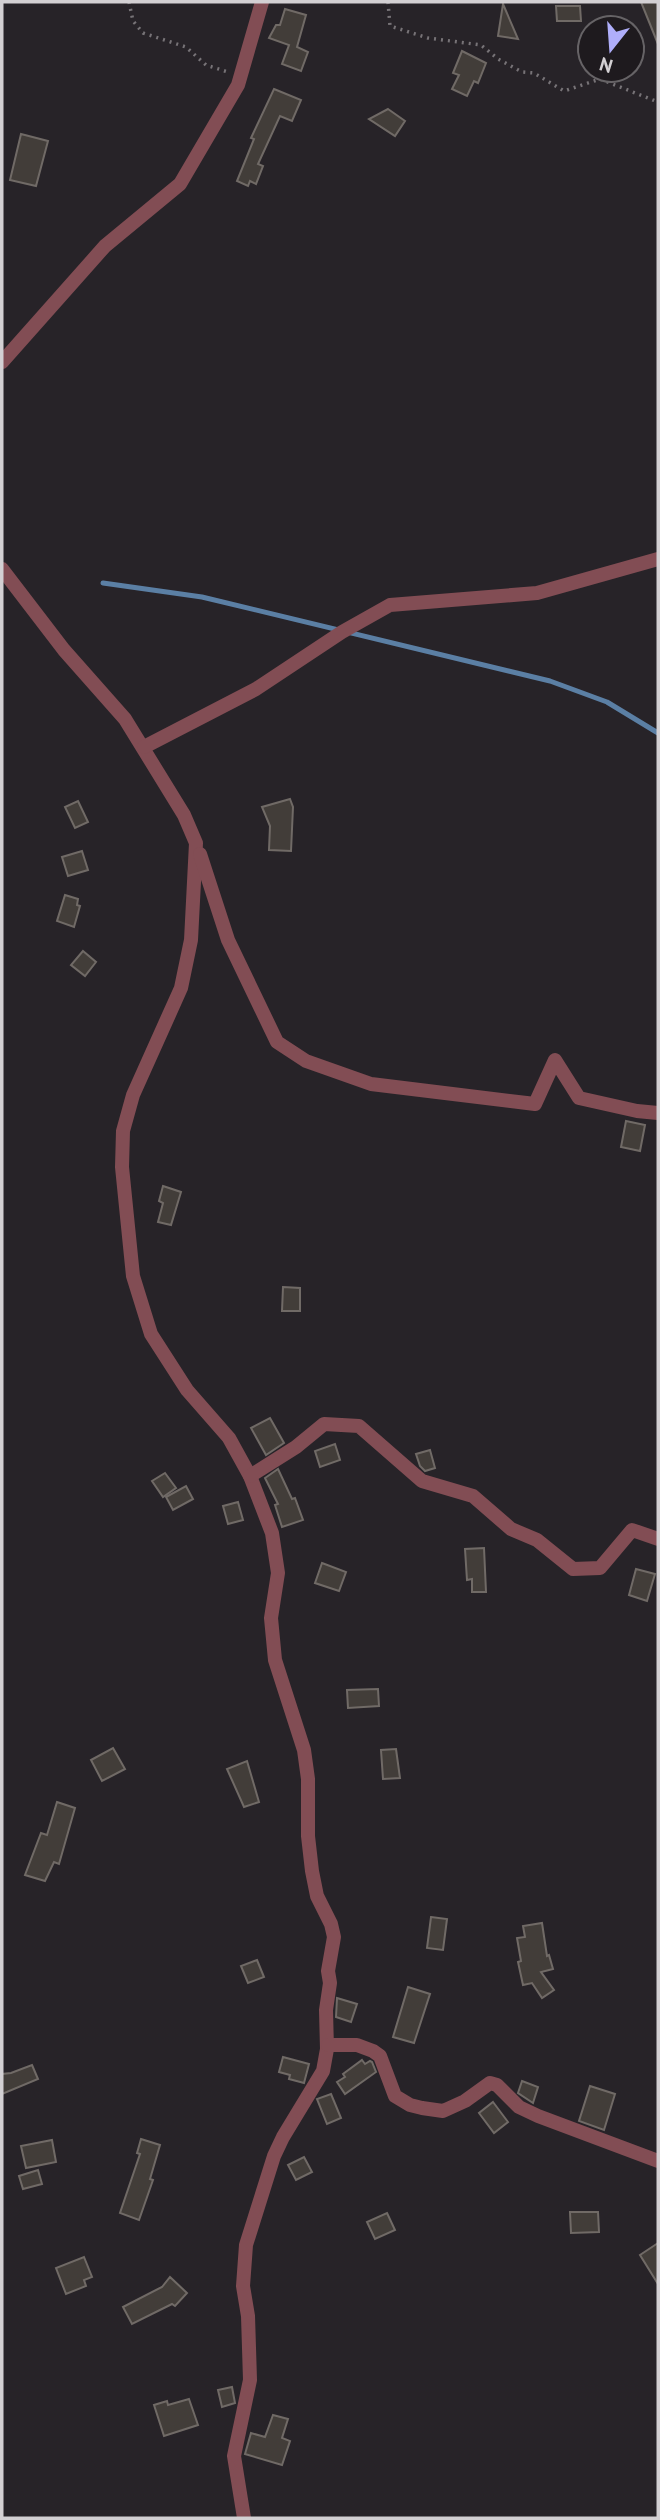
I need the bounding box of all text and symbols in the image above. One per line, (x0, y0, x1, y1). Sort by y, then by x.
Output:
north arrow (576, 14, 646, 84)
text: N (597, 52, 616, 79)

